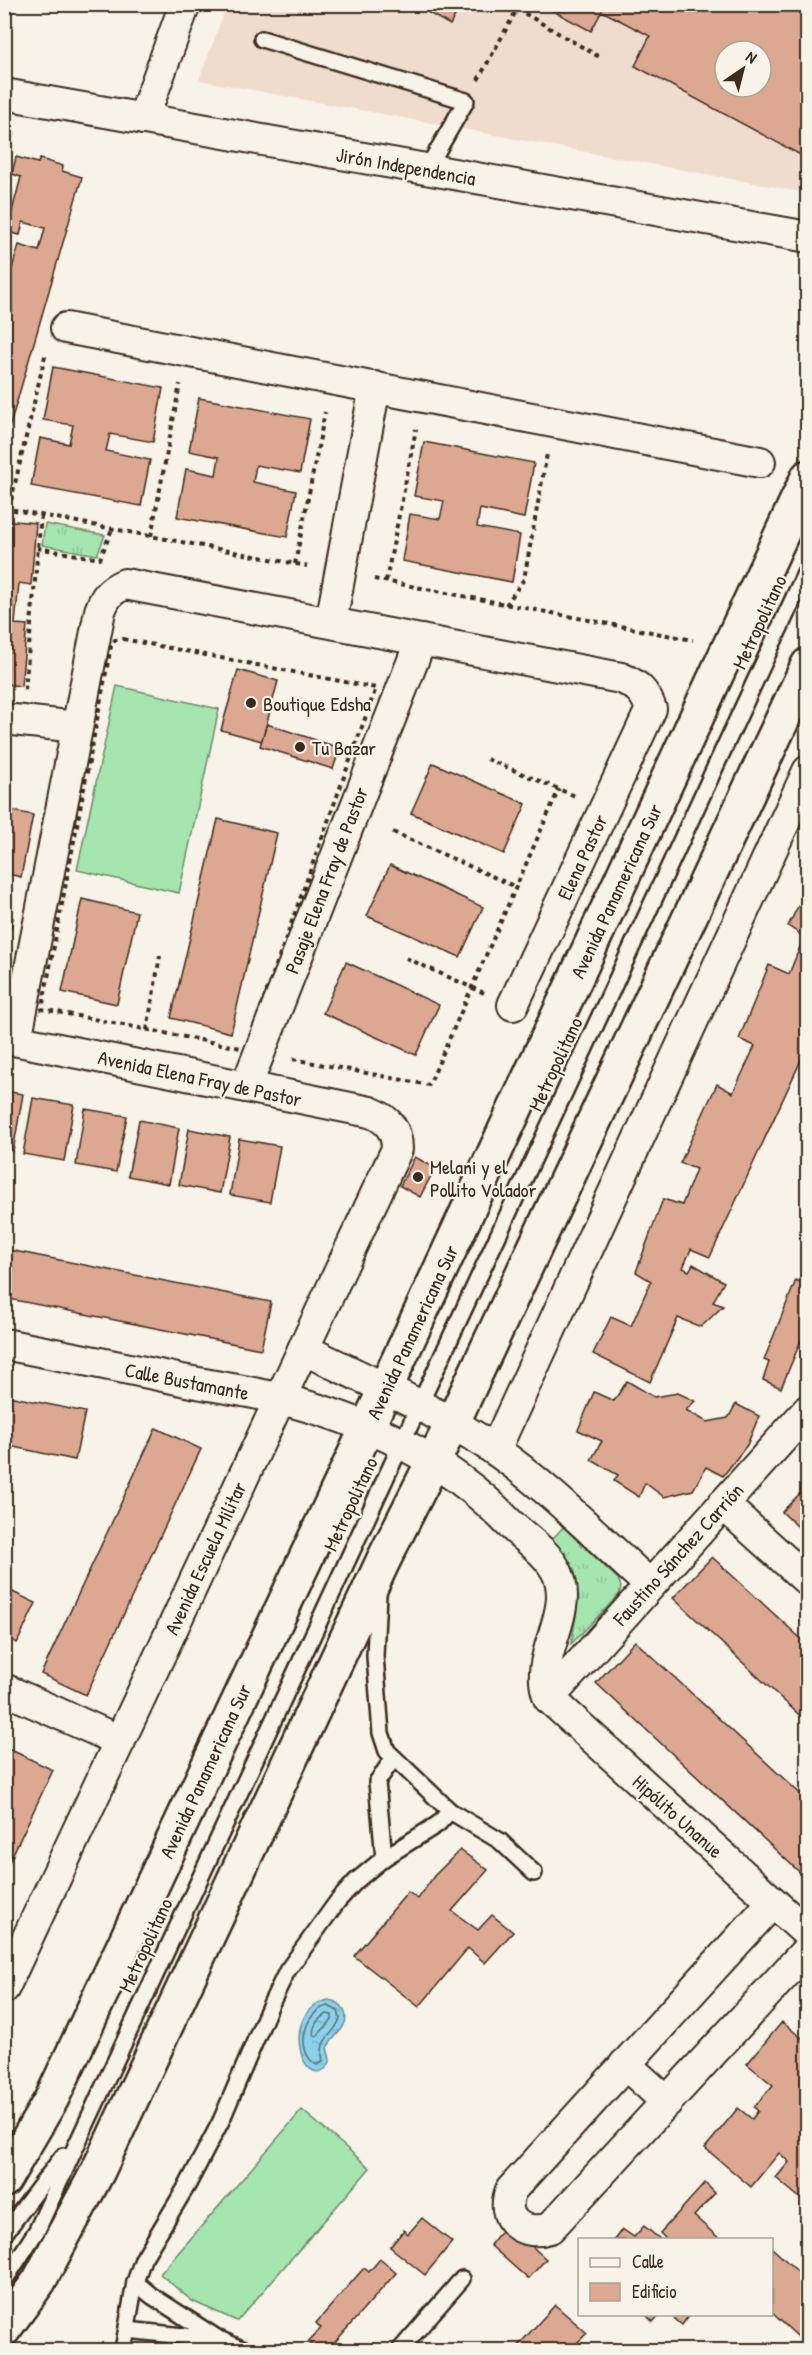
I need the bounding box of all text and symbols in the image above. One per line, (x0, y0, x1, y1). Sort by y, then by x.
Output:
north arrow (713, 39, 773, 99)
text: N (742, 45, 762, 68)
street label: Jirón Independencia (334, 140, 478, 192)
street label: Metropolitano (725, 571, 793, 673)
place label: Boutique Edsha (263, 690, 371, 717)
marker: Boutique Edsha (244, 696, 258, 710)
place label: Tu Bazar (312, 734, 376, 761)
marker: Tu Bazar (293, 740, 307, 754)
street label: Pasaje Elena Fray de Pastor (278, 782, 374, 977)
street label: Avenida Panamericana Sur (564, 799, 668, 983)
street label: Elena Pastor (550, 810, 614, 904)
street label: Metropolitano (521, 1013, 589, 1115)
street label: Avenida Elena Fray de Pastor (96, 1043, 305, 1113)
place label: Melani y el Pollito Volador (430, 1153, 537, 1203)
marker: Melani y el Pollito Volador (411, 1170, 425, 1184)
street label: Avenida Panamericana Sur (360, 1240, 464, 1424)
street label: Calle Bustamante (123, 1356, 251, 1406)
street label: Metropolitano (316, 1453, 384, 1555)
street label: Avenida Escuela Militar (158, 1477, 252, 1639)
street label: Faustino Sánchez Carrión (606, 1477, 749, 1632)
street label: Avenida Panamericana Sur (153, 1679, 257, 1863)
street label: Hipólito Unanue (627, 1768, 729, 1864)
street label: Metropolitano (111, 1894, 179, 1996)
legend (578, 2238, 773, 2316)
text: Calle (632, 2249, 664, 2274)
text: Edificio (632, 2279, 676, 2304)

